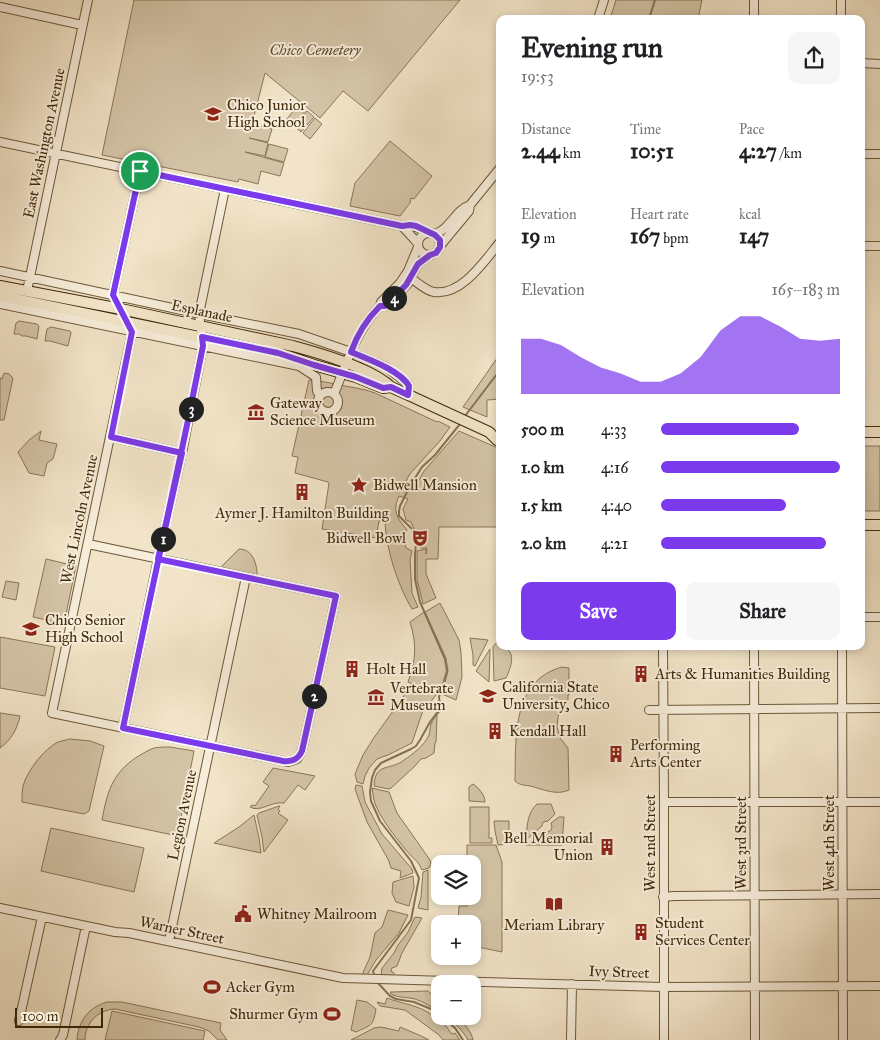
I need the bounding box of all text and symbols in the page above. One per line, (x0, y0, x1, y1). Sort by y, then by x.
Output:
text: Evening run (521, 30, 663, 65)
button: share (788, 32, 840, 84)
park label: Chico Cemetery (269, 41, 362, 59)
street label: East Washington Avenue (19, 66, 69, 220)
text: 19:53 (521, 67, 554, 86)
place label: Chico Junior High School (227, 96, 306, 131)
school or university icon: Chico Junior High School (203, 104, 223, 124)
text: Distance (521, 121, 571, 138)
text: Time (630, 121, 661, 138)
text: Pace (739, 121, 764, 138)
text: 2.44 (521, 138, 560, 164)
text: 10:51 (630, 138, 674, 164)
text: 4:27 (739, 138, 777, 164)
text: km (560, 145, 581, 162)
text: /km (777, 145, 802, 162)
pin (119, 150, 161, 192)
icon: arrive (126, 157, 154, 185)
text: Elevation (521, 206, 577, 223)
text: Heart rate (630, 206, 689, 223)
text: kcal (739, 206, 761, 223)
text: 19 (521, 223, 540, 249)
text: 167 (630, 223, 660, 249)
text: 147 (739, 223, 769, 249)
text: m (540, 230, 555, 247)
text: bpm (660, 230, 689, 247)
text: Elevation (521, 280, 585, 299)
text: 165–183 m (772, 280, 840, 299)
pin: 4 (382, 286, 406, 310)
text: 4 (391, 290, 398, 307)
street label: Esplanade (170, 296, 234, 326)
place label: Gateway Science Museum (270, 394, 375, 429)
pin: 3 (178, 396, 204, 422)
text: 3 (189, 401, 194, 418)
museum icon: Gateway Science Museum (246, 402, 266, 422)
text: 500 m (521, 420, 564, 439)
text: 4:33 (601, 420, 627, 439)
street label: West Lincoln Avenue (57, 453, 101, 585)
text: 1.0 km (521, 458, 564, 477)
text: 4:16 (601, 458, 628, 477)
place icon: Bidwell Mansion (349, 475, 369, 495)
place label: Bidwell Mansion (373, 476, 477, 494)
building icon: Aymer J. Hamilton Building (292, 482, 312, 502)
text: 1.5 km (521, 496, 562, 515)
text: 4:40 (601, 496, 632, 515)
place label: Aymer J. Hamilton Building (214, 504, 390, 523)
pin: 1 (150, 526, 176, 552)
theatre icon: Bidwell Bowl (410, 528, 430, 548)
place label: Bidwell Bowl (326, 529, 407, 547)
text: 1 (161, 531, 166, 548)
text: 2.0 km (521, 534, 566, 553)
text: 4:21 (601, 534, 628, 553)
button: Save (521, 582, 676, 640)
button: Share (686, 582, 840, 640)
place label: Chico Senior High School (45, 611, 126, 646)
school or university icon: Chico Senior High School (21, 619, 41, 639)
building icon: Holt Hall (342, 659, 362, 679)
place label: Holt Hall (366, 660, 427, 678)
building icon: Arts & Humanities Building (631, 664, 651, 684)
place label: Arts & Humanities Building (654, 665, 831, 683)
place label: California State University, Chico (502, 678, 610, 713)
place label: Vertebrate Museum (389, 679, 454, 714)
pin: 2 (302, 684, 326, 708)
school or university icon: California State University, Chico (478, 686, 498, 706)
museum icon: Vertebrate Museum (366, 687, 386, 707)
text: 2 (311, 688, 318, 705)
building icon: Kendall Hall (485, 721, 505, 741)
place label: Kendall Hall (509, 722, 587, 740)
place label: Performing Arts Center (629, 736, 702, 771)
building icon: Performing Arts Center (606, 744, 626, 764)
street label: Legion Avenue (164, 768, 200, 862)
street label: West 2nd Street (641, 794, 659, 892)
street label: West 4th Street (820, 794, 838, 891)
street label: West 3rd Street (732, 796, 750, 890)
place label: Bell Memorial Union (504, 829, 594, 864)
building icon: Bell Memorial Union (597, 837, 617, 857)
map controls (431, 855, 481, 1025)
button: layers (431, 855, 481, 905)
library icon: Meriam Library (544, 894, 564, 914)
public building icon: Whitney Mailroom (233, 904, 253, 924)
place label: Whitney Mailroom (257, 905, 377, 923)
street label: Warner Street (138, 912, 227, 948)
place label: Student Services Center (655, 914, 750, 949)
button: + (431, 915, 481, 965)
place label: Meriam Library (504, 916, 605, 934)
building icon: Student Services Center (631, 922, 651, 942)
street label: Ivy Street (588, 962, 650, 982)
button: − (431, 975, 481, 1025)
sports icon: Acker Gym (202, 977, 222, 997)
place label: Acker Gym (225, 978, 295, 996)
sports icon: Shurmer Gym (322, 1004, 342, 1024)
scale bar (15, 1005, 102, 1028)
place label: Shurmer Gym (229, 1005, 318, 1023)
text: 100 m (22, 1008, 59, 1025)

